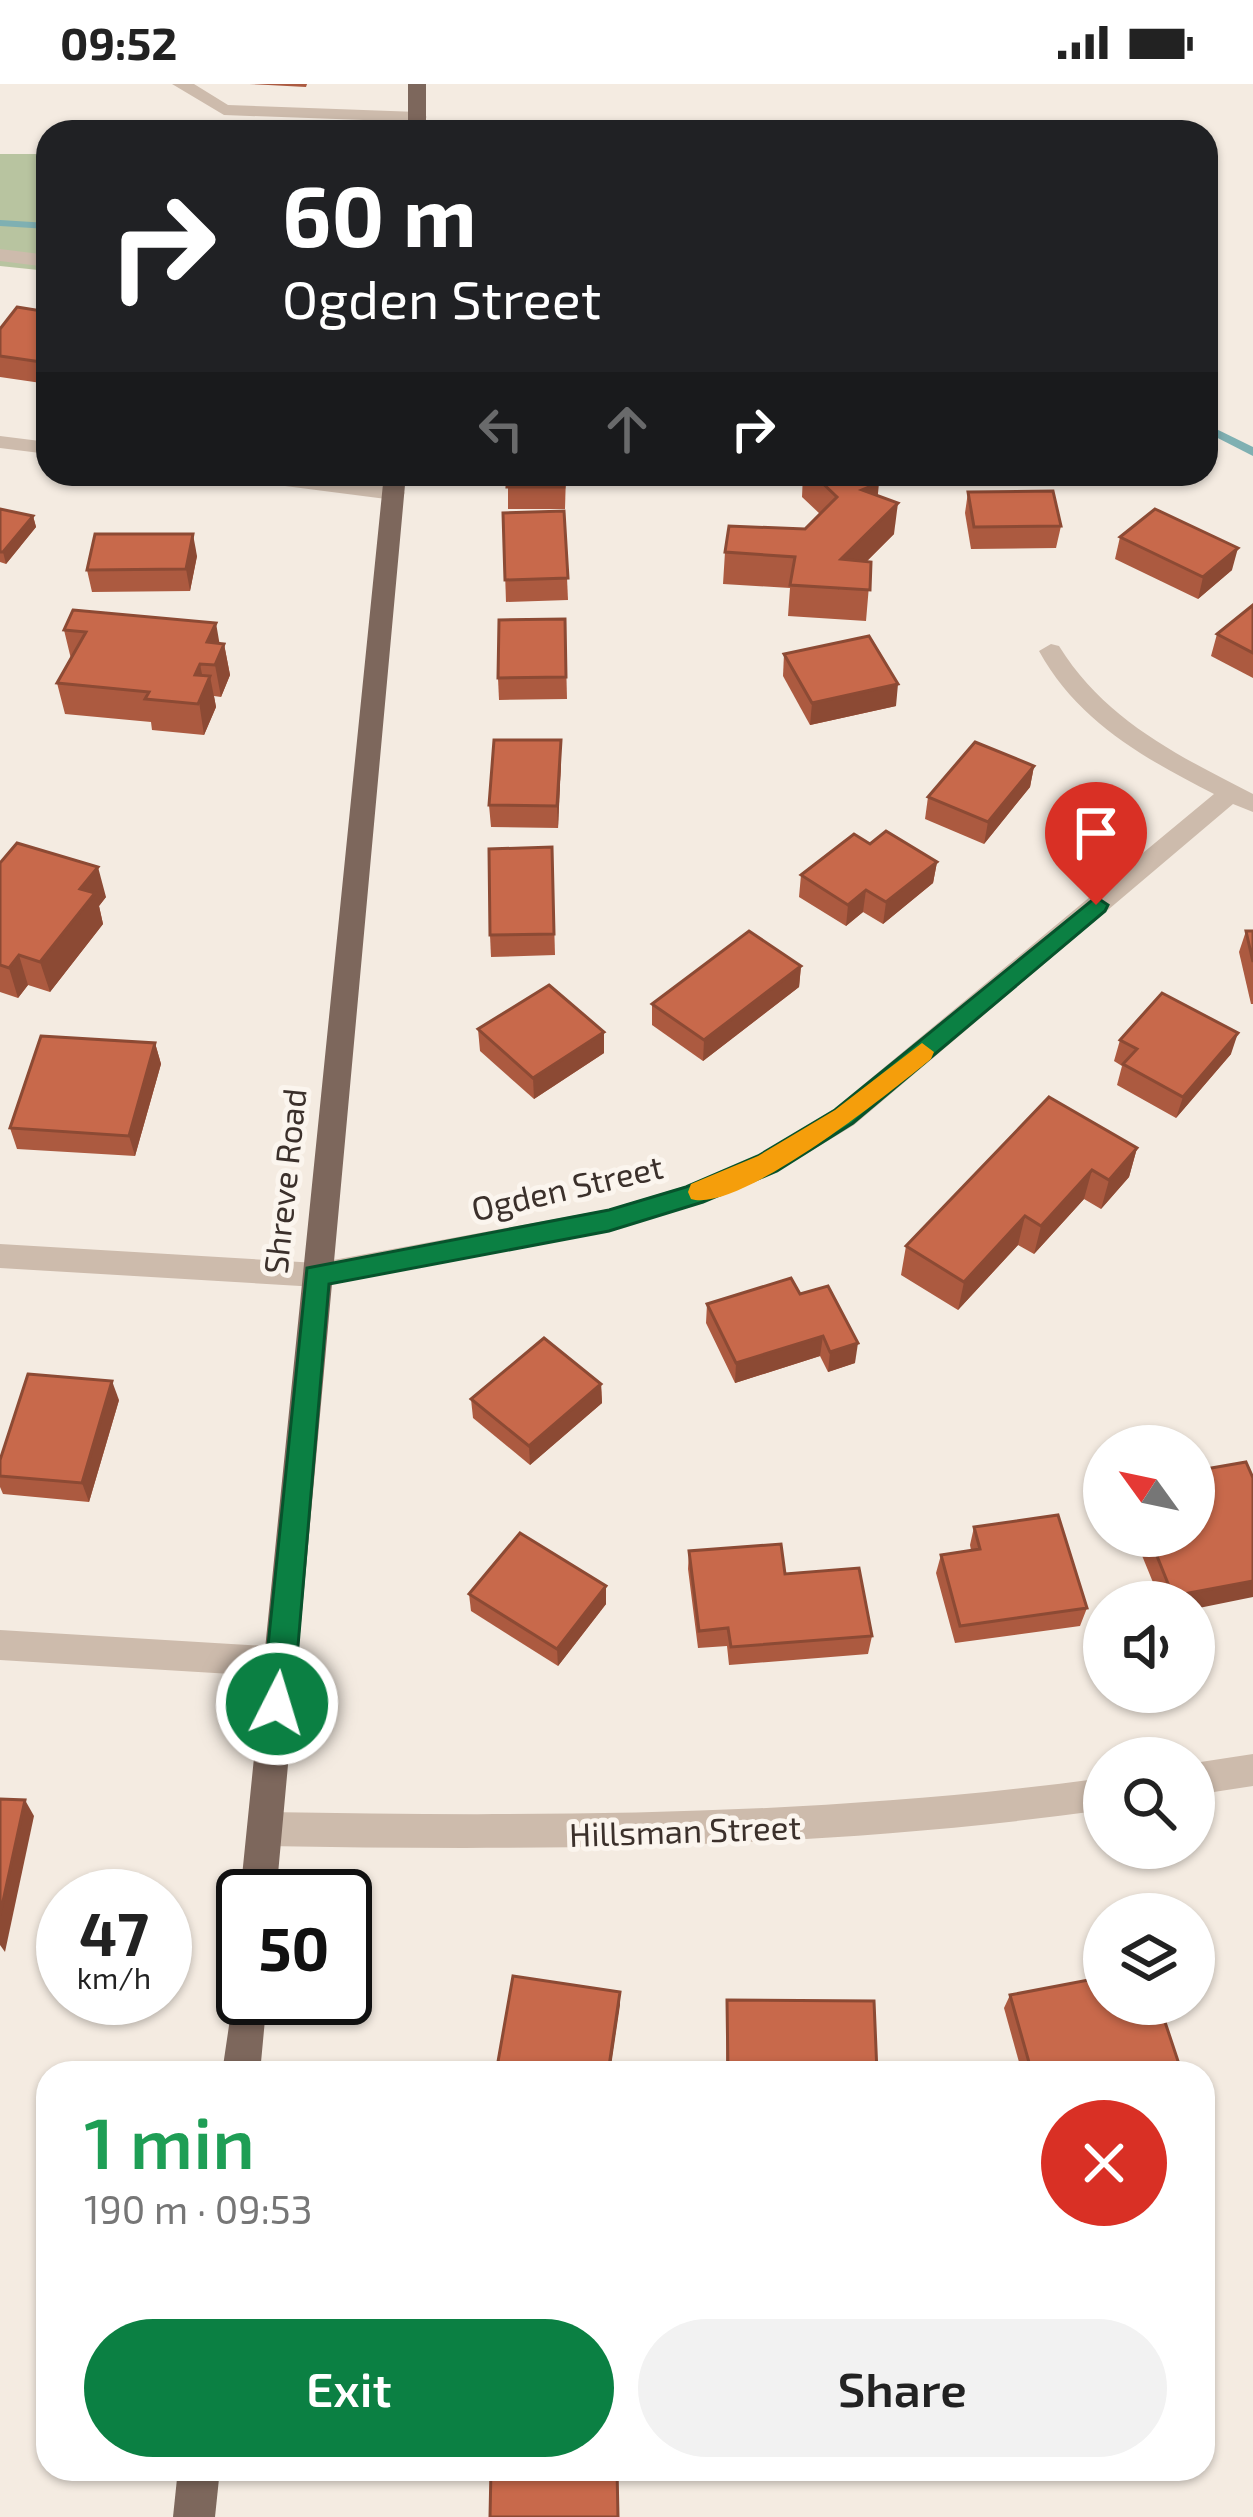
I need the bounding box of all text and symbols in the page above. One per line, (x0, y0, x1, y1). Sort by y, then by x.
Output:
text: 09:52 (60, 15, 178, 69)
text: 60 m (282, 163, 477, 264)
icon: right (84, 168, 240, 324)
text: Ogden Street (282, 265, 601, 330)
icon: left (468, 396, 534, 462)
icon: ahead (594, 396, 660, 462)
icon: right (720, 396, 786, 462)
pin (1045, 782, 1147, 905)
icon: arrive (1063, 800, 1129, 866)
street label: Shreve Road (254, 1086, 314, 1276)
street label: Ogden Street (467, 1146, 667, 1228)
north arrow (1083, 1425, 1215, 1557)
map controls (1083, 1425, 1215, 2025)
button: sound (1083, 1581, 1215, 1713)
position arrow (214, 1641, 340, 1767)
button: search (1083, 1737, 1215, 1869)
street label: Hillsman Street (568, 1806, 802, 1854)
speed limit sign: 50 (216, 1869, 372, 2025)
button: layers (1083, 1893, 1215, 2025)
text: 47 (79, 1896, 149, 1968)
text: km/h (77, 1959, 151, 1995)
text: 1 min (84, 2097, 255, 2183)
button: close (1041, 2100, 1167, 2226)
text: 190 m · 09:53 (84, 2185, 312, 2232)
button: Exit (84, 2319, 614, 2457)
button: Share (638, 2319, 1167, 2457)

